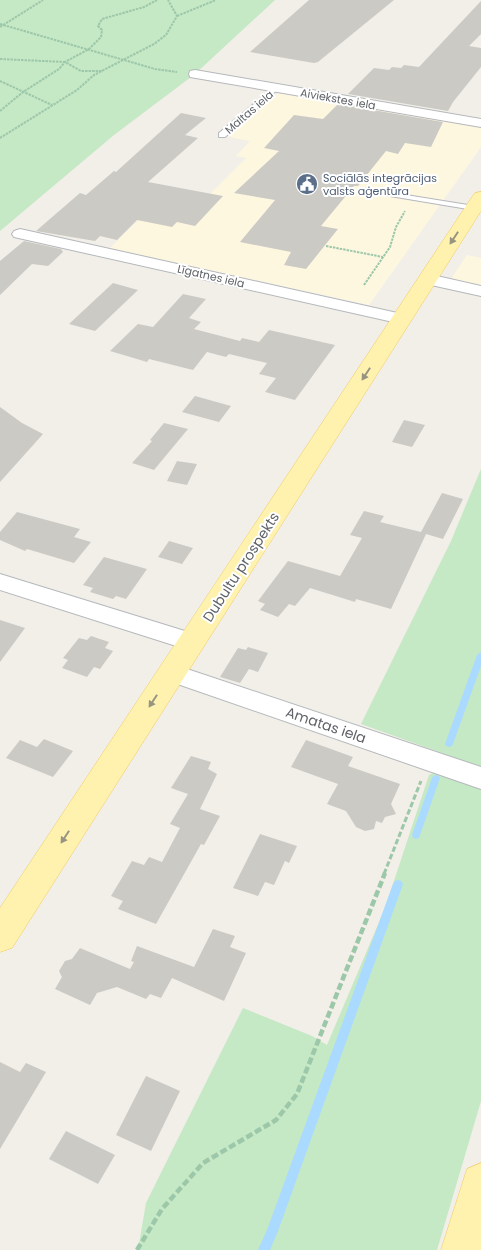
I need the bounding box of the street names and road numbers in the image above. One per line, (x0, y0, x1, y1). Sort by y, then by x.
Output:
street label: Aiviekstes iela (299, 84, 377, 114)
street label: Maltas iela (221, 86, 277, 138)
street label: Līgatnes iela (176, 260, 246, 292)
street label: Dubultu prospekts (198, 508, 284, 626)
street label: Amatas iela (283, 702, 369, 748)

